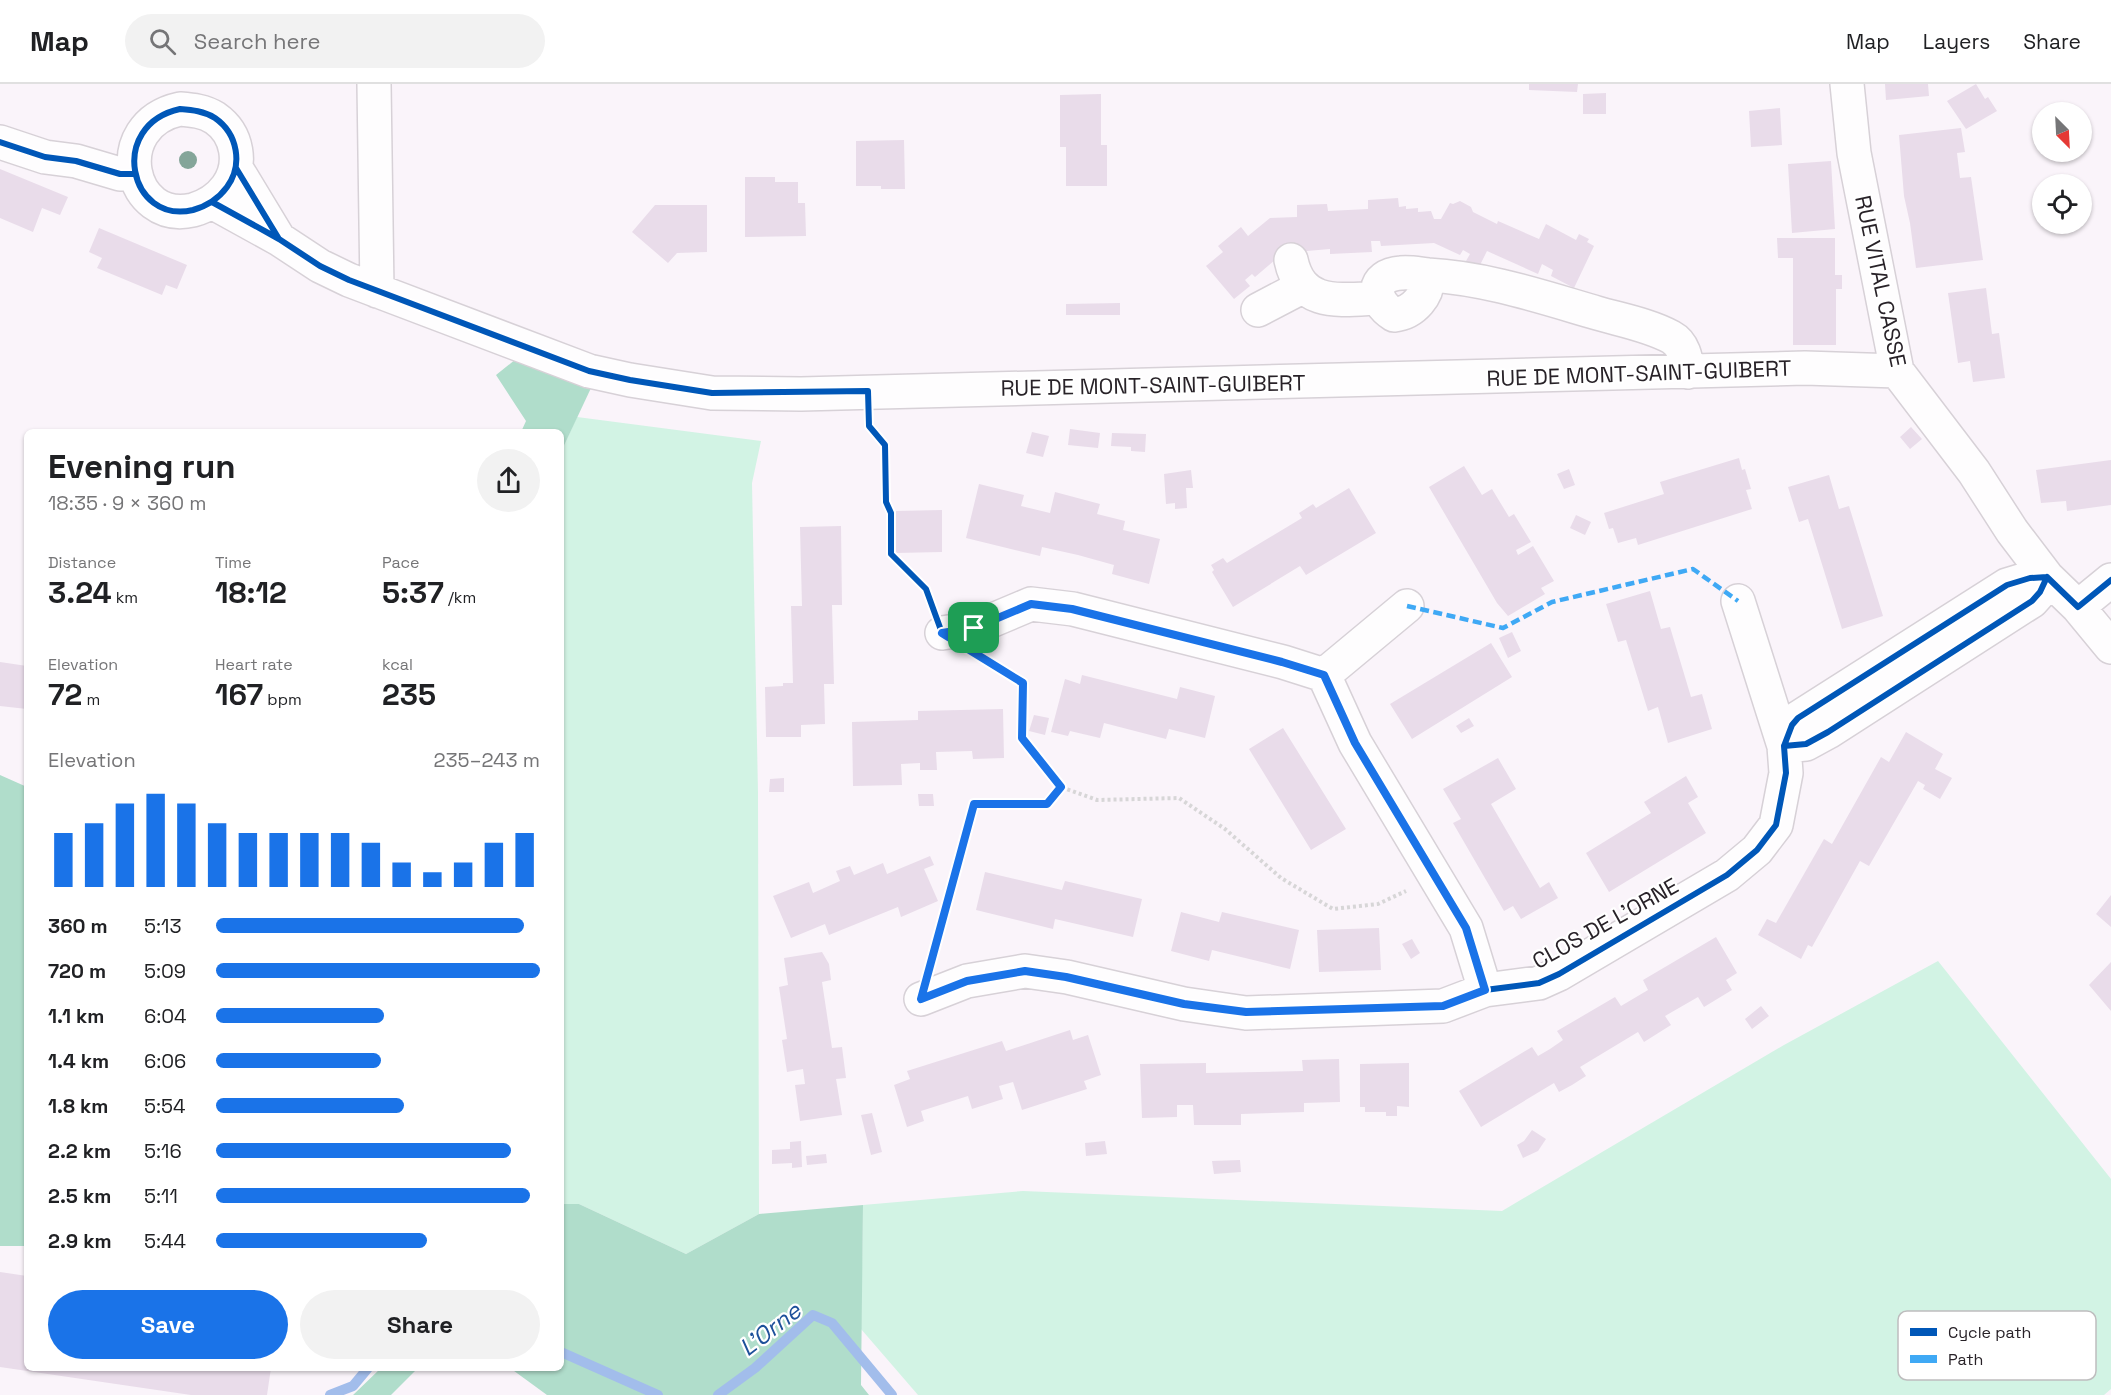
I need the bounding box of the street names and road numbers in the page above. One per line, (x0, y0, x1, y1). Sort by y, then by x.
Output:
street label: RUE VITAL CASSE (1849, 193, 1913, 369)
street label: RUE DE MONT-SAINT-GUIBERT (1486, 354, 1792, 392)
street label: RUE DE MONT-SAINT-GUIBERT (1000, 368, 1306, 402)
street label: CLOS DE L'ORNE (1527, 871, 1683, 975)

